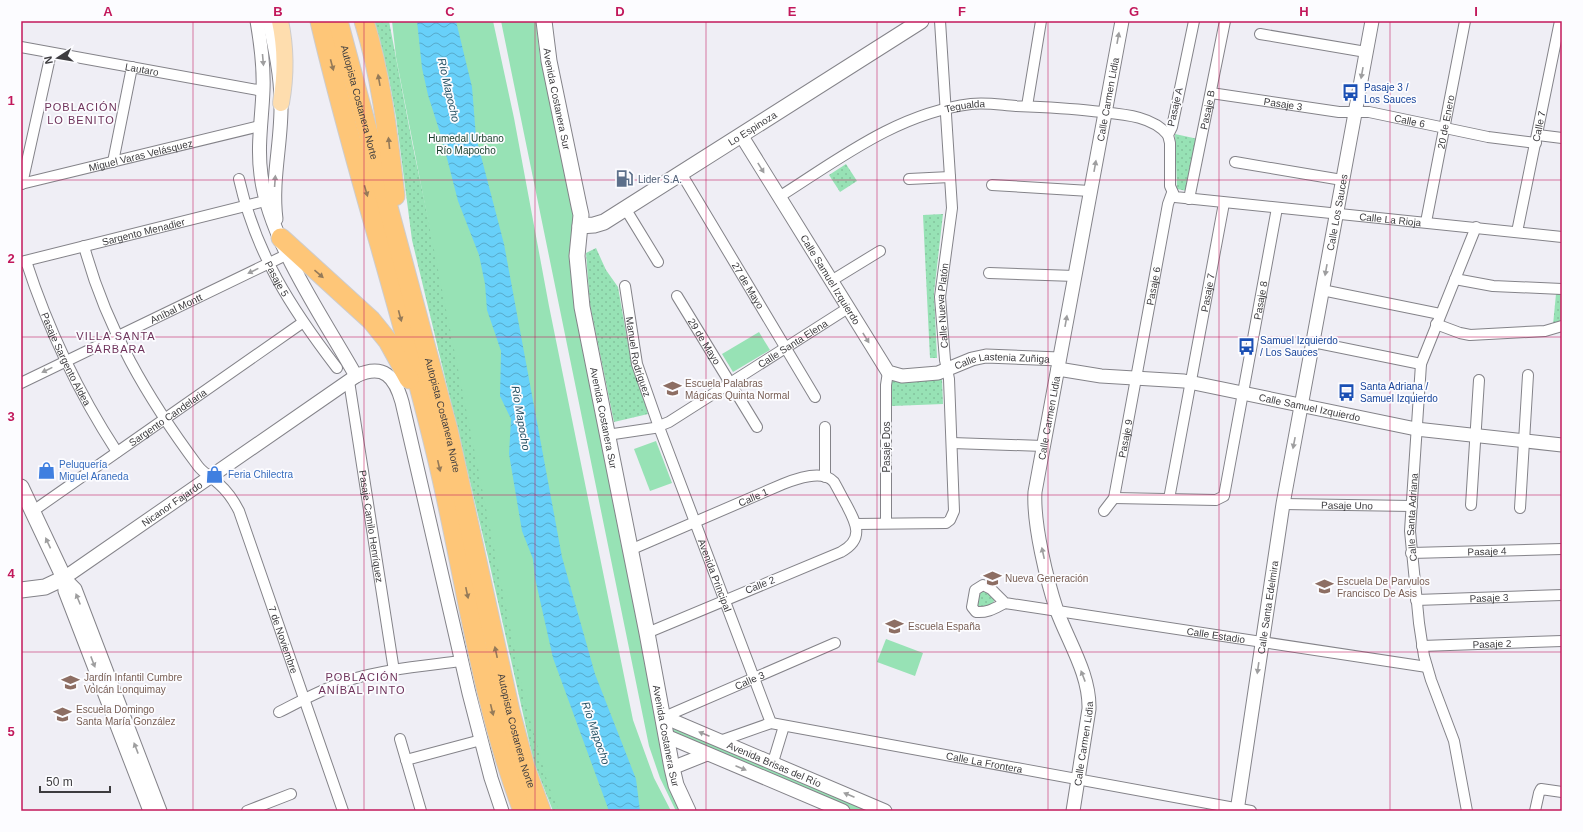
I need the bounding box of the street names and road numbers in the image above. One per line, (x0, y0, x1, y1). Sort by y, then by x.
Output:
street label: Autopista Costanera Norte (339, 44, 381, 161)
street label: Avenida Costanera Sur (542, 47, 573, 151)
street label: Calle Carmen Lidia (1094, 56, 1121, 142)
street label: Lautaro (124, 61, 160, 78)
street label: Pasaje A (1165, 86, 1185, 127)
street label: Pasaje B (1198, 89, 1216, 131)
street label: 20 de Enero (1435, 94, 1456, 150)
street label: Pasaje 3 (1263, 95, 1304, 112)
street label: Tegualda (944, 98, 985, 114)
street label: Lo Espinoza (726, 108, 779, 147)
street label: Calle 7 (1530, 109, 1547, 143)
street label: Calle 6 (1393, 112, 1427, 129)
street label: Miguel Varas Velásquez (87, 137, 194, 173)
street label: Calle Los Sauces (1324, 173, 1349, 252)
street label: Calle La Rioja (1359, 211, 1422, 228)
street label: Sargento Menadier (101, 216, 187, 247)
street label: Calle Samuel Izquierdo (799, 233, 863, 327)
street label: Pasaje 5 (263, 259, 292, 299)
street label: 27 de Mayo (730, 260, 767, 311)
street label: Calle Nueva Platón (934, 262, 950, 349)
street label: Pasaje 6 (1144, 265, 1162, 306)
street label: Pasaje 7 (1198, 272, 1216, 313)
street label: Pasaje 8 (1251, 280, 1269, 320)
street label: Aníbal Montt (148, 291, 204, 325)
street label: Pasaje Sargento Aldea (40, 311, 93, 408)
street label: Manuel Rodríguez (624, 316, 653, 398)
street label: 29 de Mayo (686, 316, 723, 367)
street label: Calle Santa Elena (756, 317, 830, 370)
street label: Calle Lastenia Zuñiga (953, 350, 1050, 371)
street label: Autopista Costanera Norte (423, 357, 463, 474)
street label: Avenida Costanera Sur (589, 366, 620, 470)
street label: Calle Carmen Lidia (1036, 375, 1062, 461)
street label: Sargento Candelaria (127, 386, 209, 448)
street label: Calle Samuel Izquierdo (1258, 391, 1362, 423)
street label: Pasaje 9 (1116, 418, 1134, 459)
street label: Pasaje Dos (881, 421, 892, 473)
street label: Pasaje Camilo Henríquez (357, 469, 386, 583)
street label: Calle Santa Adriana (1404, 472, 1419, 562)
street label: Nicanor Fajardo (139, 478, 205, 528)
street label: Calle 1 (737, 486, 770, 508)
street label: Pasaje Uno (1321, 499, 1373, 511)
street label: Avenida Principal (696, 537, 734, 613)
street label: Pasaje 4 (1467, 545, 1507, 557)
street label: Calle Santa Edelmira (1255, 560, 1280, 655)
street label: Calle 2 (744, 574, 777, 596)
street label: Pasaje 3 (1469, 591, 1509, 604)
street label: 7 de Noviembre (267, 605, 301, 675)
street label: Calle Estadio (1186, 625, 1246, 645)
street label: Pasaje 2 (1472, 637, 1512, 650)
street label: Calle 3 (733, 669, 766, 691)
street label: Autopista Costanera Norte (496, 672, 538, 790)
street label: Avenida Costanera Sur (651, 684, 682, 788)
street label: Calle Carmen Lidia (1072, 701, 1095, 787)
street label: Avenida Brisas del Río (726, 739, 823, 789)
street label: Calle La Frontera (945, 750, 1024, 775)

